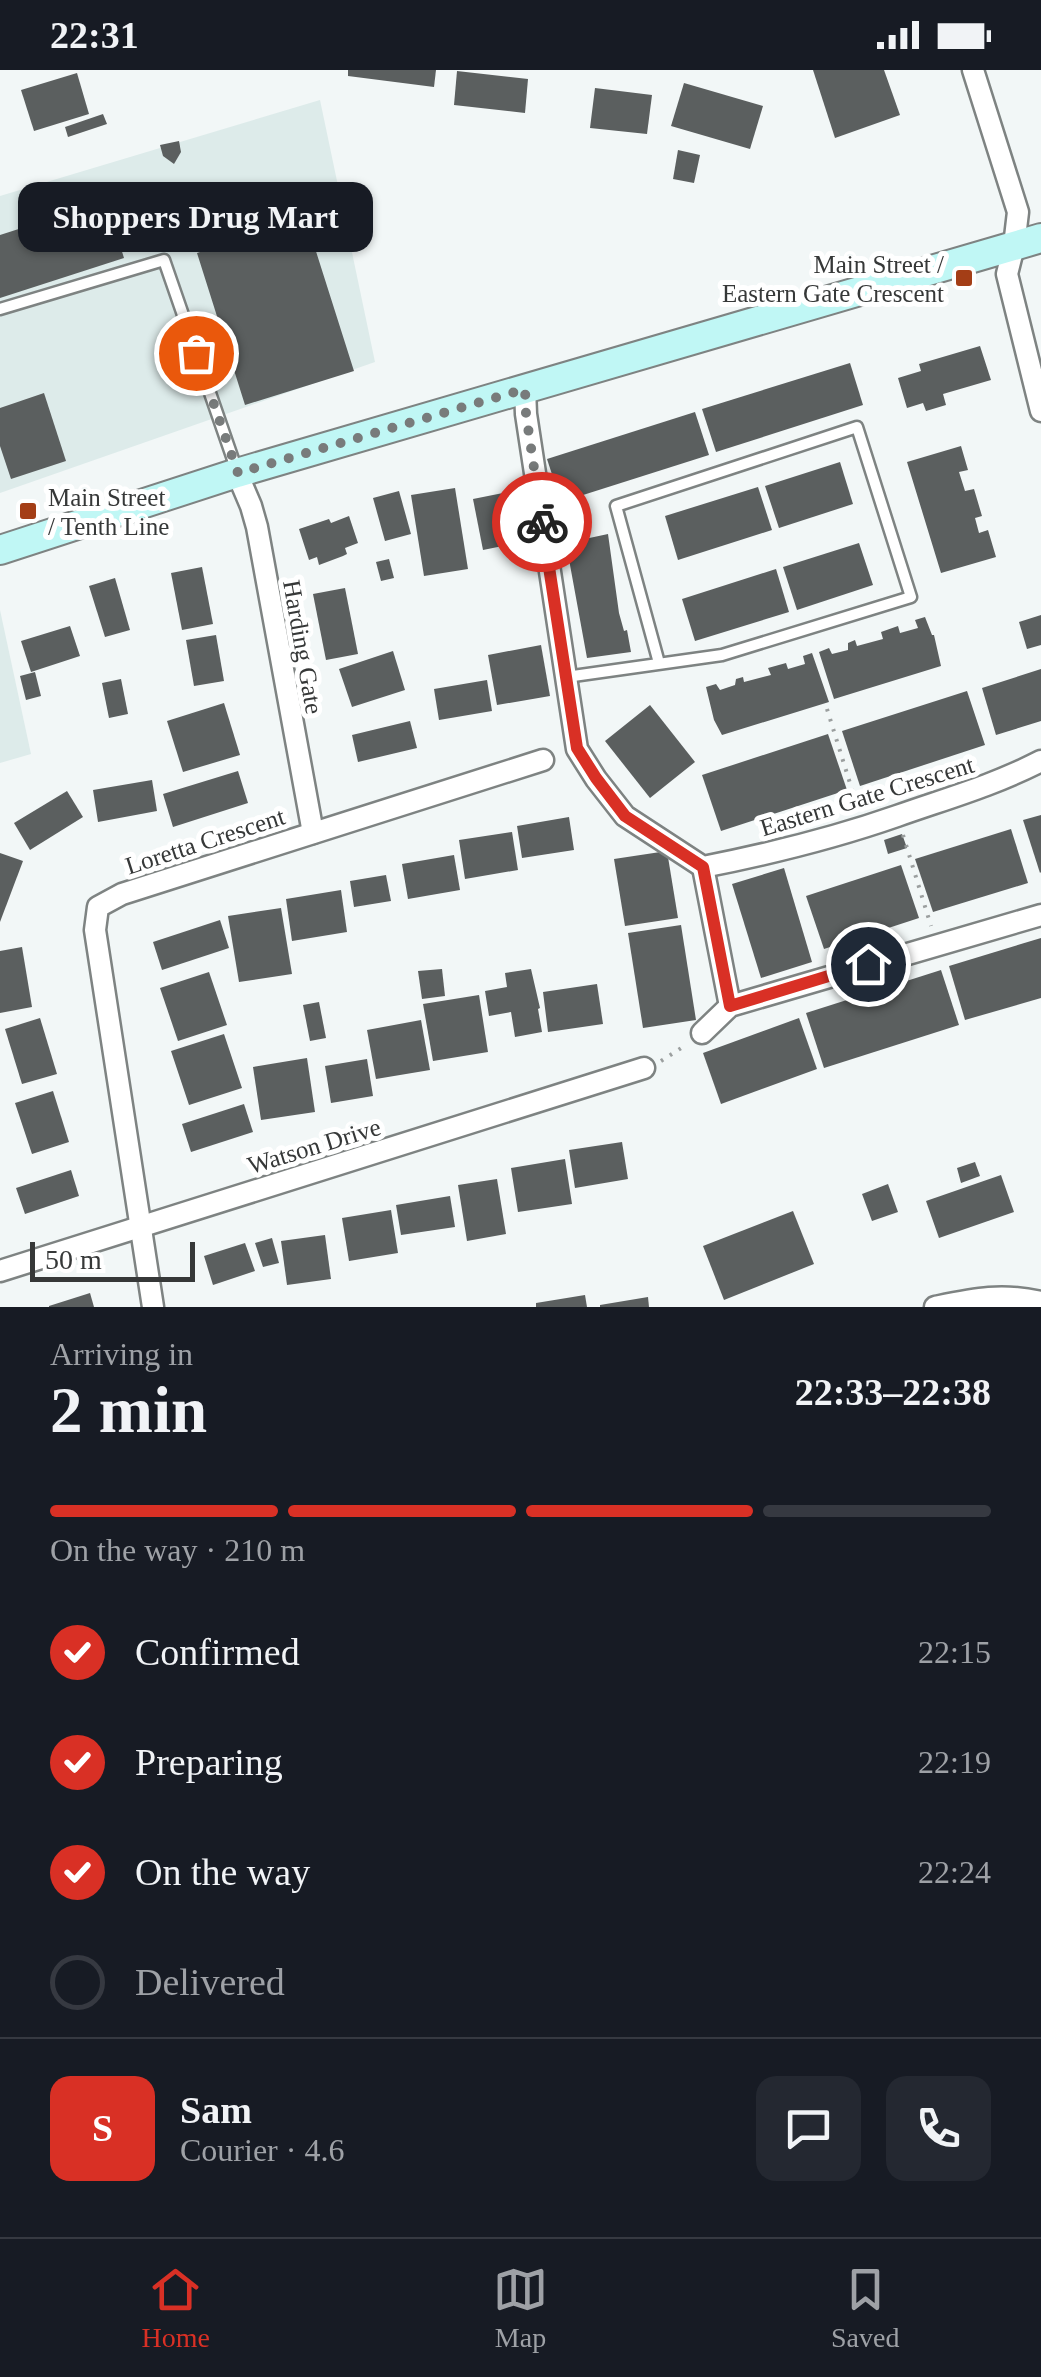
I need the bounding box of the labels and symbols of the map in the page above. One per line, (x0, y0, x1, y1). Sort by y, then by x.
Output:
callout: Shoppers Drug Mart (19, 183, 374, 253)
place label: Main Street / Eastern Gate Crescent (722, 251, 944, 307)
marker: Main Street / Eastern Gate Crescent (953, 267, 975, 289)
pin (154, 311, 239, 396)
courier (492, 472, 592, 572)
place label: Main Street / Tenth Line (48, 484, 169, 540)
marker: Main Street / Tenth Line (17, 500, 39, 522)
street label: Harding Gate (278, 578, 328, 716)
street label: Eastern Gate Crescent (757, 751, 977, 841)
street label: Loretta Crescent (122, 803, 288, 879)
pin (826, 922, 911, 1007)
street label: Watson Drive (244, 1113, 384, 1179)
scale bar (30, 1237, 195, 1282)

